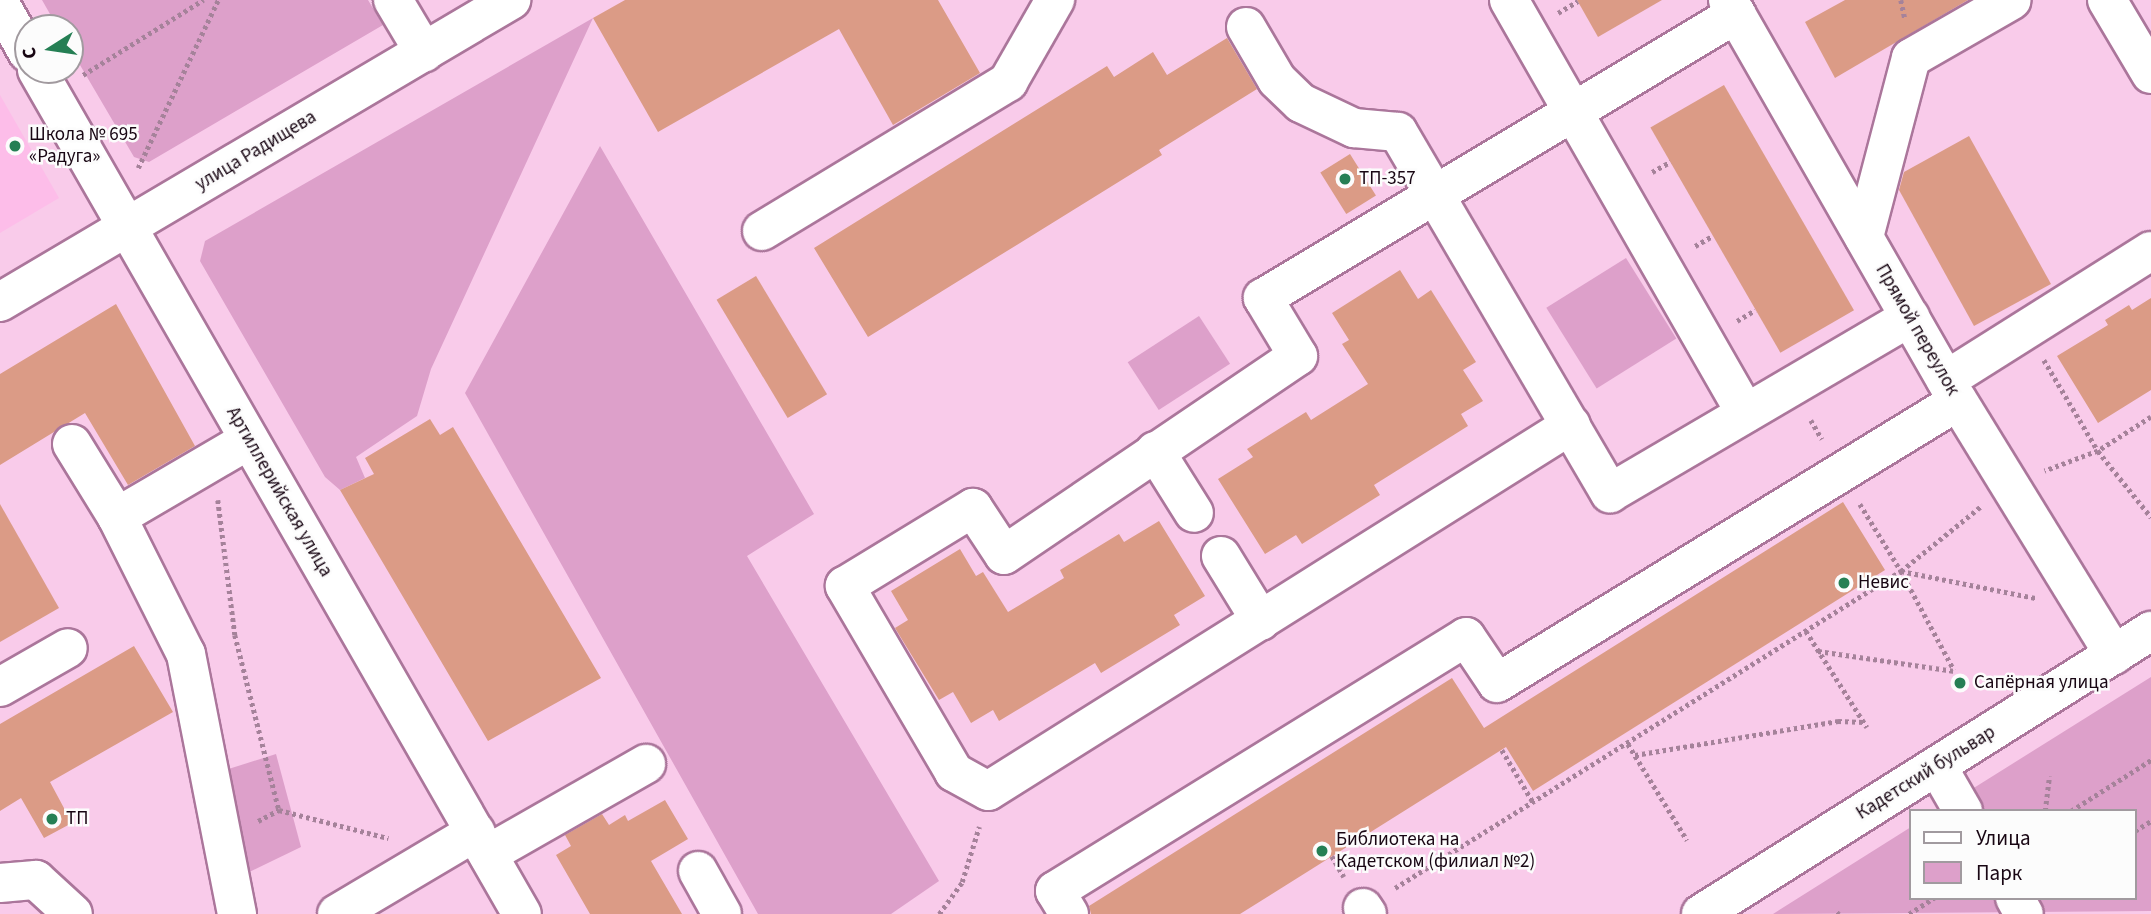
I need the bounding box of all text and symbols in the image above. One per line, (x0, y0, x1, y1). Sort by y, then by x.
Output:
north arrow (14, 14, 84, 84)
text: С (16, 45, 44, 61)
street label: улица Радищева (191, 106, 321, 196)
place label: Школа № 695 «Радуга» (29, 124, 138, 168)
marker: Школа № 695 «Радуга» (7, 138, 23, 154)
place label: ТП-357 (1359, 168, 1416, 190)
marker: ТП-357 (1337, 171, 1353, 187)
street label: Прямой переулок (1870, 260, 1964, 400)
street label: Артиллерийская улица (221, 403, 337, 581)
place label: Невис (1858, 572, 1909, 594)
marker: Невис (1836, 575, 1852, 591)
place label: Сапёрная улица (1974, 672, 2109, 694)
marker: Сапёрная улица (1952, 675, 1968, 691)
street label: Кадетский бульвар (1852, 721, 2000, 825)
place label: ТП (66, 808, 88, 830)
legend (1910, 809, 2137, 900)
marker: ТП (44, 811, 60, 827)
text: Улица (1976, 823, 2031, 853)
place label: Библиотека на Кадетском (филиал №2) (1336, 829, 1535, 873)
marker: Библиотека на Кадетском (филиал №2) (1314, 843, 1330, 859)
text: Парк (1976, 858, 2022, 888)

